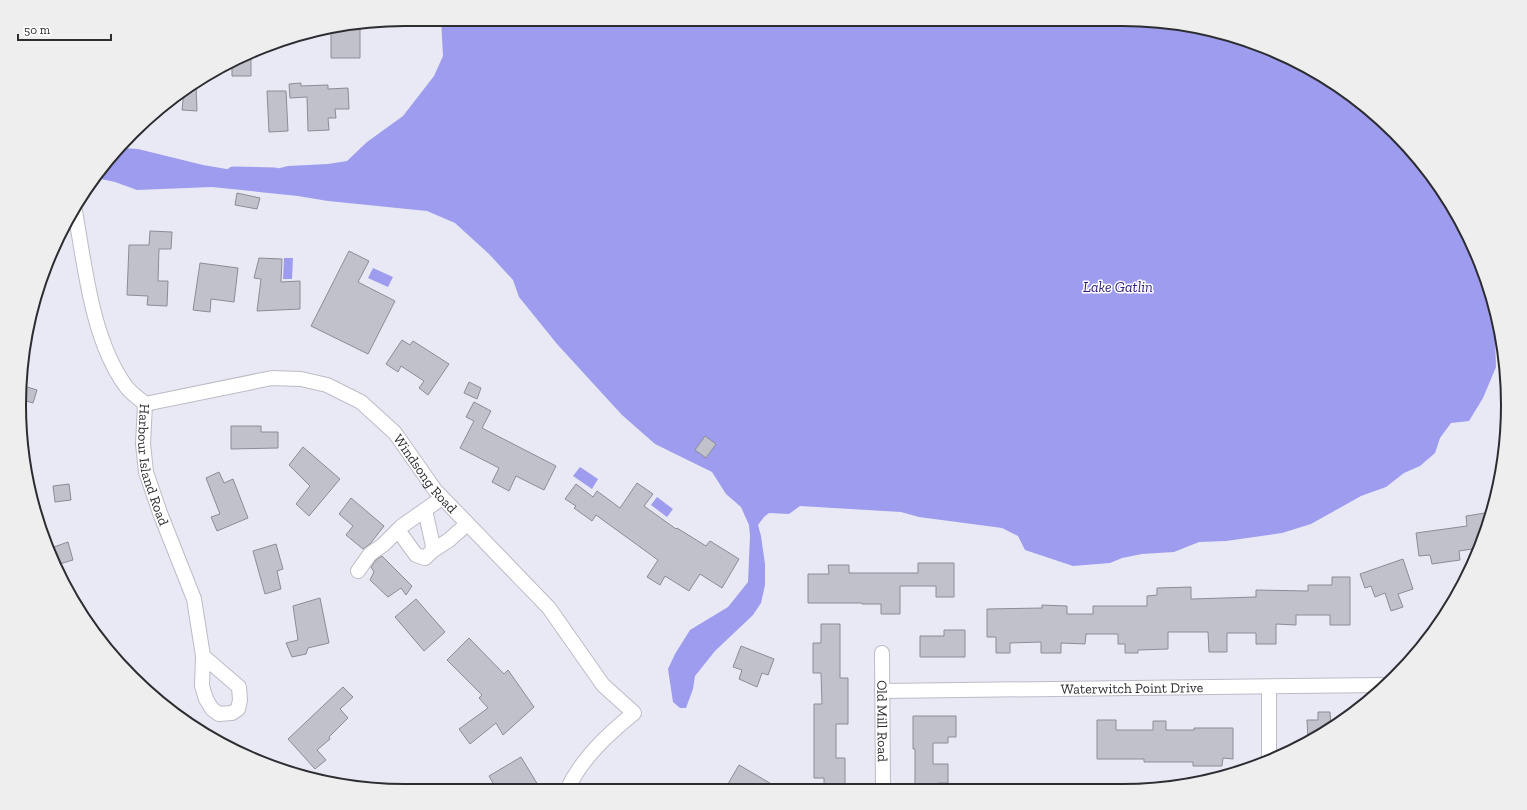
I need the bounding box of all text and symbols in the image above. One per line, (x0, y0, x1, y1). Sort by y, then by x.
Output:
scale bar (18, 16, 111, 42)
text: 50 m (24, 23, 51, 37)
water label: Lake Gatlin (1083, 278, 1153, 296)
street label: Harbour Island Road (134, 403, 172, 528)
street label: Windsong Road (389, 431, 461, 517)
street label: Waterwitch Point Drive (1061, 679, 1204, 698)
street label: Old Mill Road (873, 680, 891, 762)

